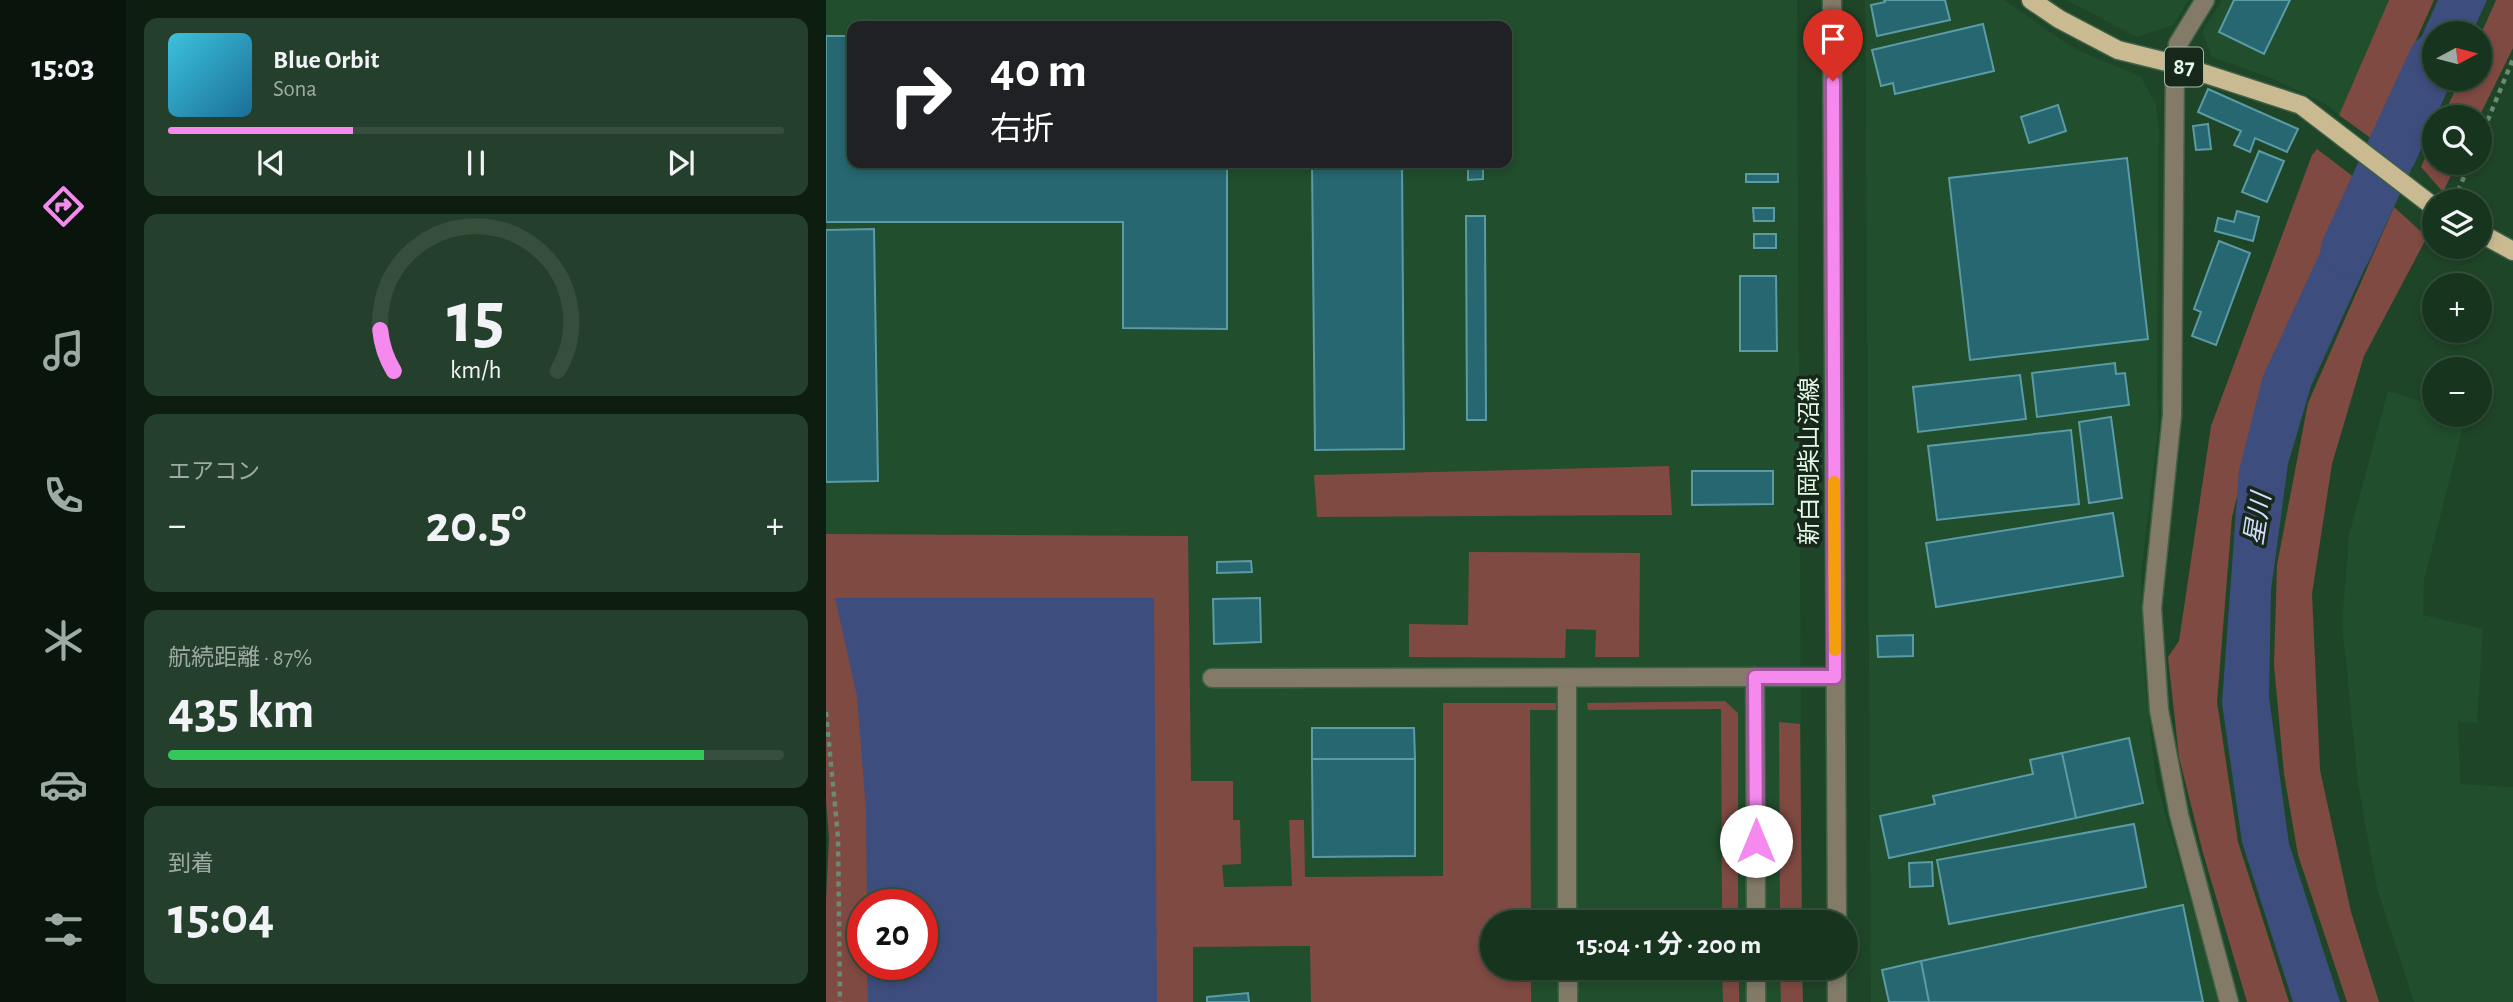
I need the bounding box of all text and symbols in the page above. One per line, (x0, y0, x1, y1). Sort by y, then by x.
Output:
pin (1803, 9, 1863, 81)
icon: arrive (1814, 20, 1852, 58)
north arrow (2422, 21, 2492, 91)
map controls (2422, 21, 2492, 427)
text: Blue Orbit (273, 47, 379, 73)
text: 40 m (990, 47, 1087, 96)
road number: 87 (2165, 48, 2203, 86)
icon: right (875, 49, 966, 140)
text: 15:03 (31, 51, 95, 83)
text: Sona (273, 78, 317, 101)
button: search (2422, 105, 2492, 175)
text: 右折 (990, 113, 1054, 145)
icon: previous (252, 144, 290, 182)
icon: pause (457, 144, 495, 182)
icon: next (662, 144, 700, 182)
icon: directions (39, 182, 88, 231)
button: layers (2422, 189, 2492, 259)
button: + (2422, 273, 2492, 343)
text: 15 (447, 283, 505, 356)
icon: music (39, 326, 88, 375)
button: − (2422, 357, 2492, 427)
text: km/h (450, 358, 502, 383)
street label: 新白岡柴山沼線 (1796, 377, 1822, 545)
text: エアコン (168, 461, 260, 484)
icon: phone (39, 471, 88, 520)
water label: 星川 (2241, 488, 2275, 547)
text: 20.5° (425, 499, 527, 551)
text: − (168, 507, 186, 545)
text: + (766, 507, 784, 545)
icon: climate (39, 616, 88, 665)
text: 航続距離 · 87% (168, 647, 312, 670)
text: 435 km (168, 685, 315, 737)
icon: car (39, 760, 88, 809)
position arrow (1719, 804, 1793, 878)
text: 到着 (168, 853, 214, 876)
speed limit sign: 20 (847, 889, 938, 980)
text: 15:04 (168, 891, 274, 943)
icon: filters (39, 905, 88, 954)
text: 15:04 · 1 分 · 200 m (1577, 932, 1761, 958)

